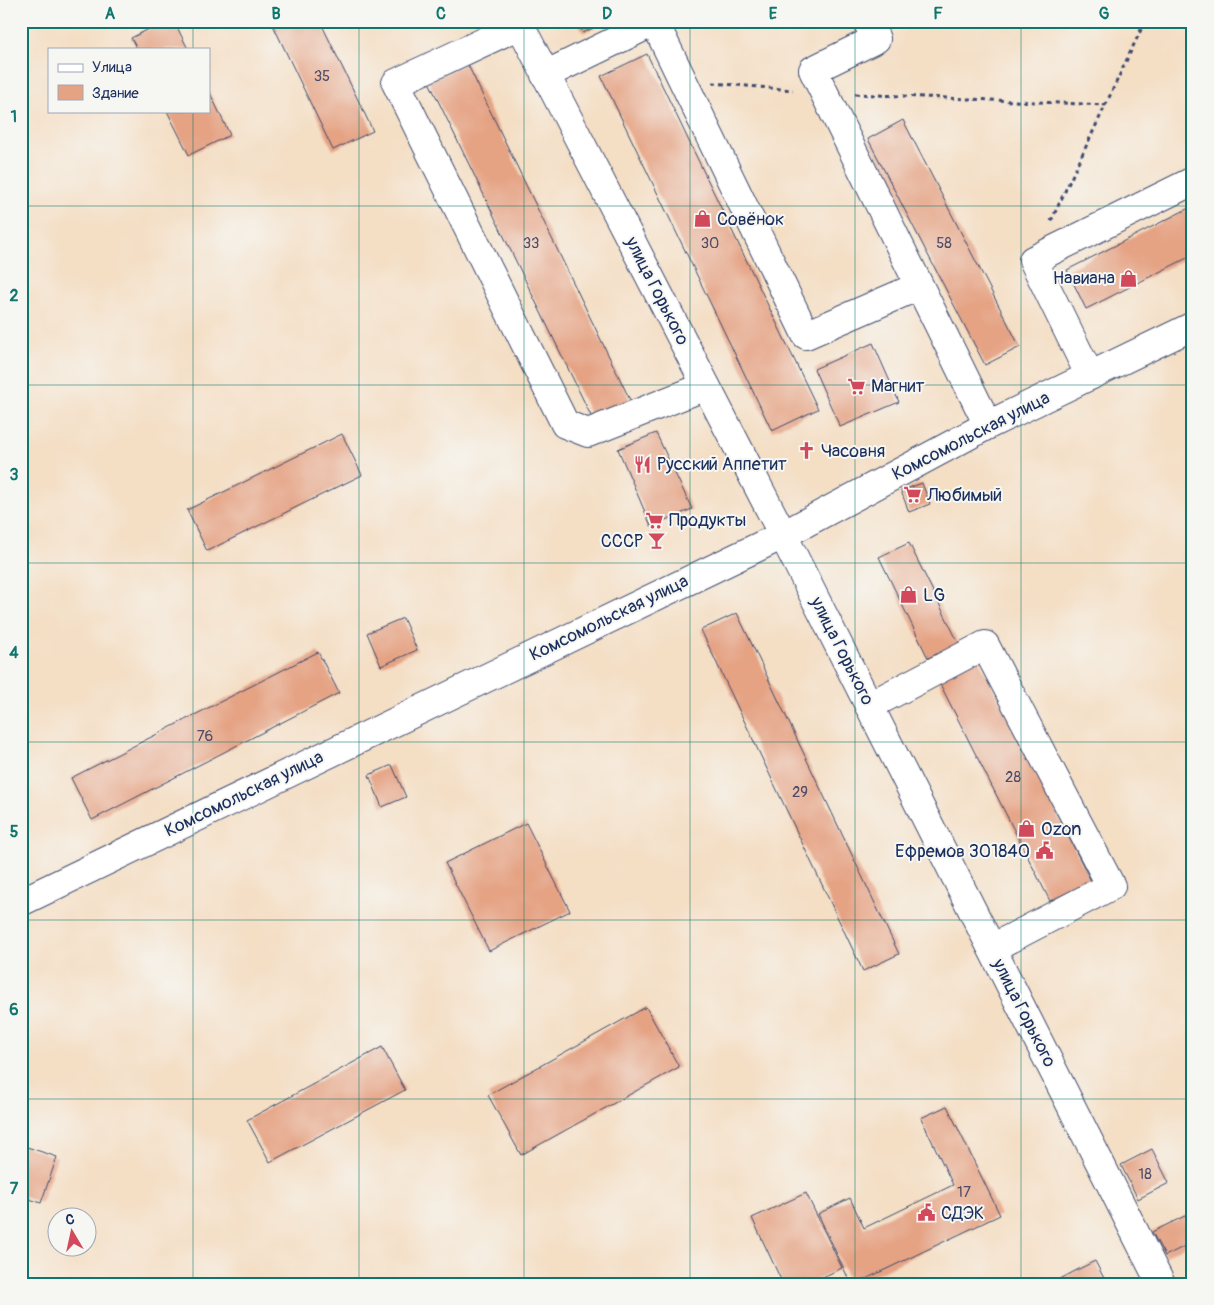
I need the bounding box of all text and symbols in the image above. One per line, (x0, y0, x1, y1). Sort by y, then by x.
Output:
text: A (105, 4, 116, 24)
text: B (271, 4, 281, 24)
text: C (436, 4, 446, 24)
text: D (602, 4, 612, 24)
text: E (769, 4, 778, 24)
text: F (933, 4, 943, 24)
text: G (1099, 4, 1110, 24)
legend (48, 48, 210, 112)
text: Улица (92, 58, 132, 77)
house number: 35 (314, 67, 330, 86)
text: Здание (92, 84, 139, 103)
text: 1 (11, 107, 17, 127)
place label: Совёнок (717, 208, 784, 231)
shop icon: Совёнок (693, 209, 713, 229)
street label: улица Горького (619, 232, 694, 349)
house number: 33 (523, 234, 539, 253)
house number: 30 (701, 234, 719, 253)
house number: 58 (936, 234, 952, 253)
place label: Навиана (1053, 267, 1115, 290)
shop icon: Навиана (1119, 268, 1139, 288)
text: 2 (10, 286, 19, 306)
place label: Магнит (871, 375, 924, 398)
supermarket icon: Магнит (847, 376, 867, 396)
street label: Комсомольская улица (888, 386, 1054, 486)
place label: Часовня (821, 440, 885, 463)
church icon: Часовня (797, 441, 817, 461)
place label: Русский Аппетит (657, 453, 787, 476)
restaurant icon: Русский Аппетит (633, 454, 653, 474)
text: 3 (10, 465, 19, 485)
place label: Любимый (926, 484, 1002, 507)
supermarket icon: Любимый (903, 485, 923, 505)
place label: Продукты (669, 509, 746, 532)
supermarket icon: Продукты (645, 510, 665, 530)
place label: СССР (601, 530, 643, 553)
bar icon: СССР (647, 531, 667, 551)
street label: Комсомольская улица (526, 570, 692, 666)
place label: LG (923, 584, 945, 607)
shop icon: LG (899, 585, 919, 605)
street label: улица Горького (804, 592, 879, 709)
text: 4 (9, 643, 19, 663)
house number: 76 (197, 727, 213, 746)
street label: Комсомольская улица (161, 746, 327, 842)
house number: 28 (1005, 768, 1021, 787)
house number: 29 (792, 783, 808, 802)
place label: Ozon (1041, 818, 1081, 841)
shop icon: Ozon (1017, 819, 1037, 839)
text: 5 (10, 822, 19, 842)
place label: Ефремов 301840 (895, 840, 1030, 863)
public building icon: Ефремов 301840 (1034, 841, 1054, 861)
street label: улица Горького (986, 954, 1061, 1071)
text: 6 (9, 1000, 19, 1020)
house number: 18 (1138, 1165, 1152, 1184)
text: 7 (10, 1179, 19, 1199)
house number: 17 (957, 1183, 971, 1202)
place label: СДЭК (941, 1202, 984, 1225)
public building icon: СДЭК (917, 1203, 937, 1223)
north arrow (48, 1208, 98, 1258)
text: С (64, 1211, 76, 1229)

